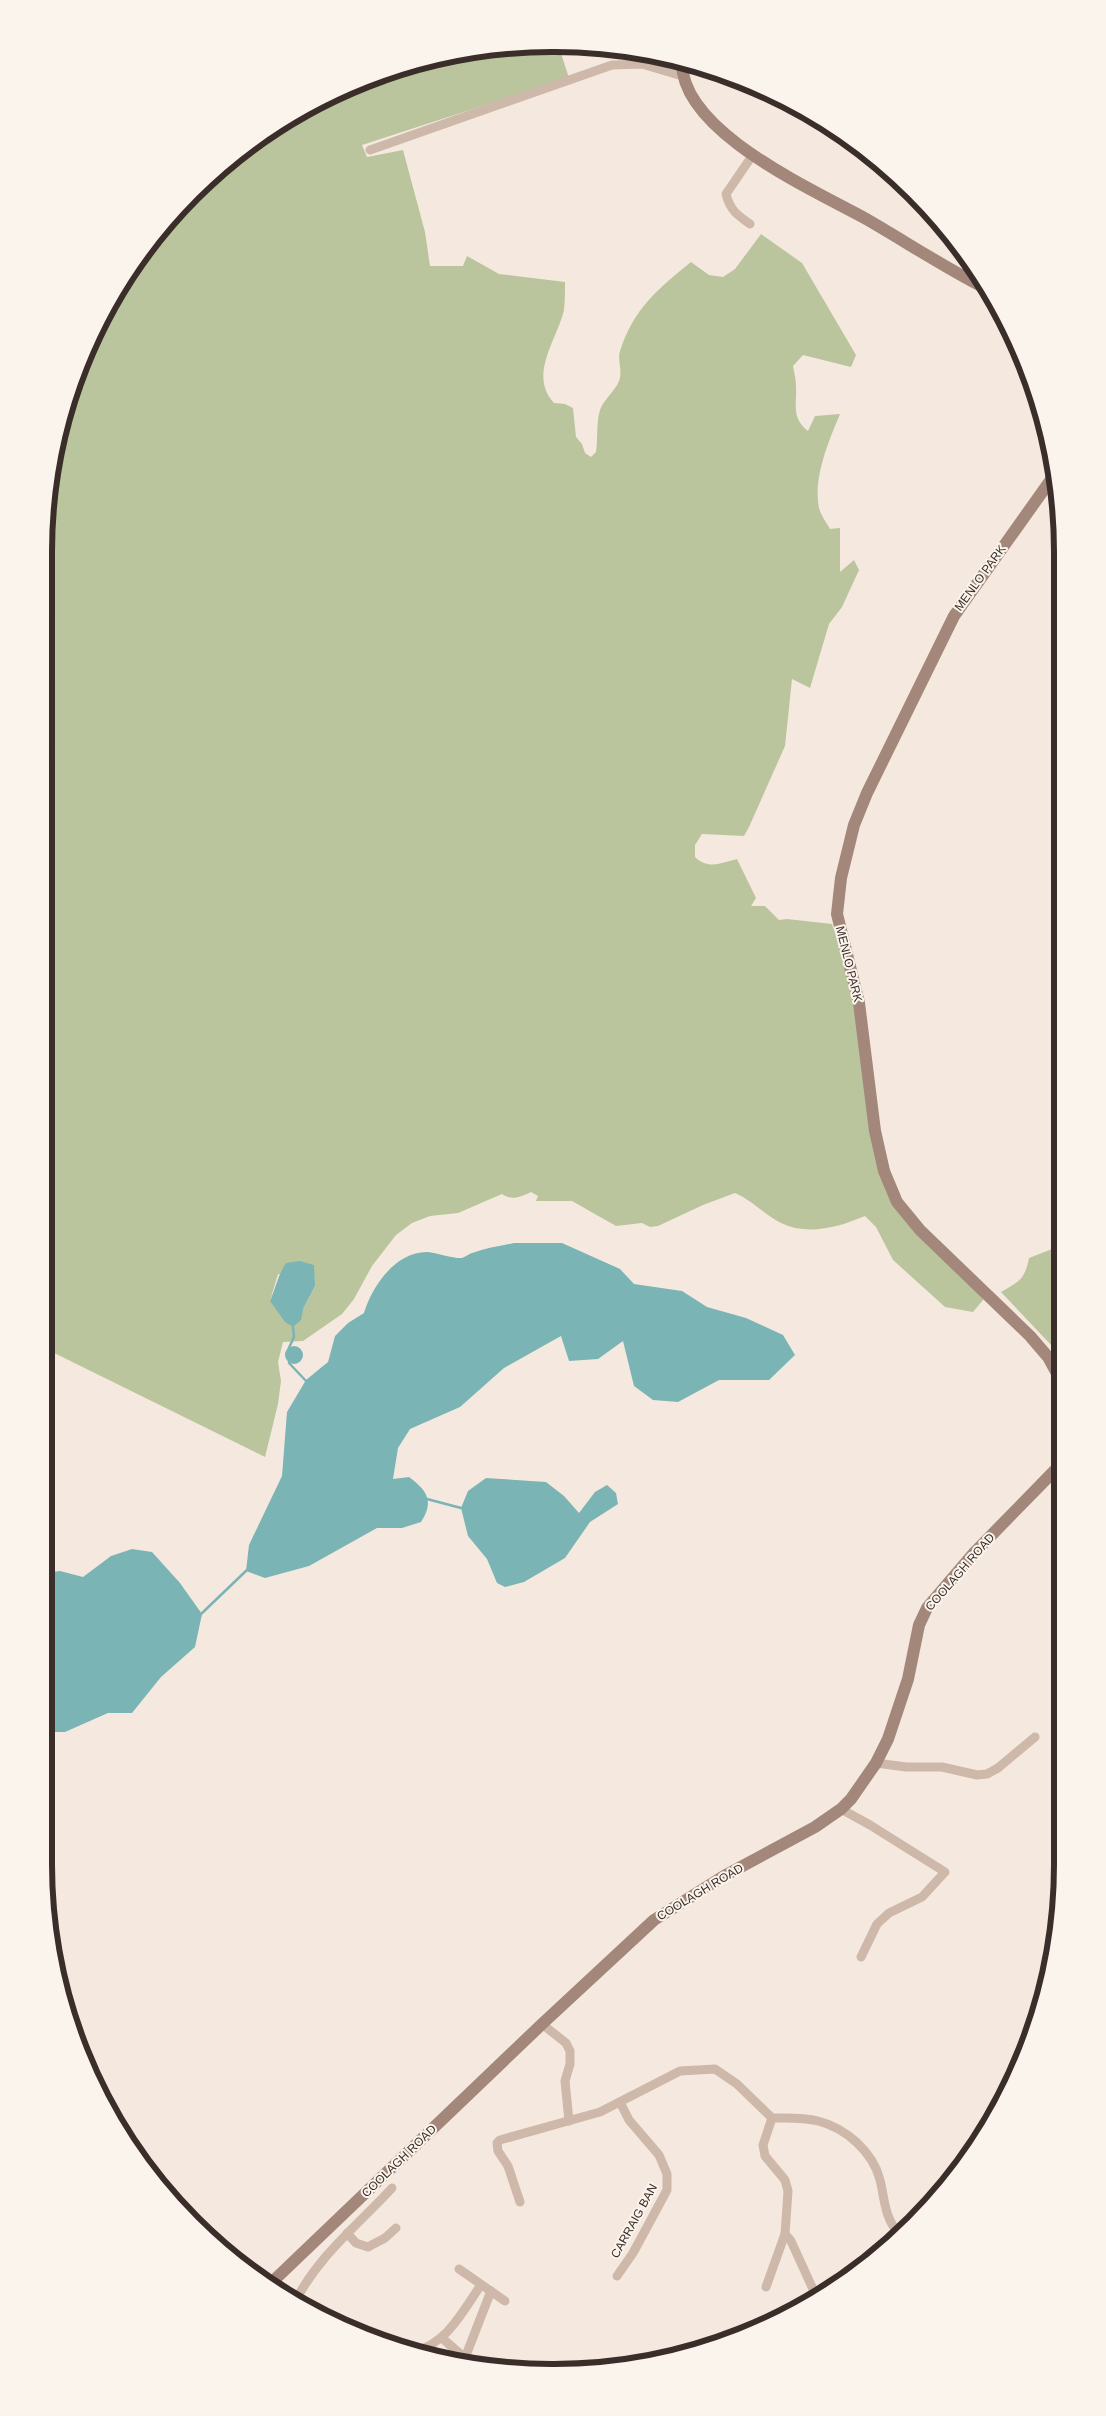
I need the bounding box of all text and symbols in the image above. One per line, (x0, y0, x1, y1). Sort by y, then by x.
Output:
street label: MENLO PARK (951, 542, 1009, 614)
street label: MENLO PARK (833, 925, 865, 1003)
street label: COOLAGH ROAD (923, 1530, 998, 1614)
street label: COOLAGH ROAD (654, 1861, 746, 1923)
street label: COOLAGH ROAD (359, 2122, 439, 2200)
street label: CARRAIG BAN (608, 2181, 660, 2261)

